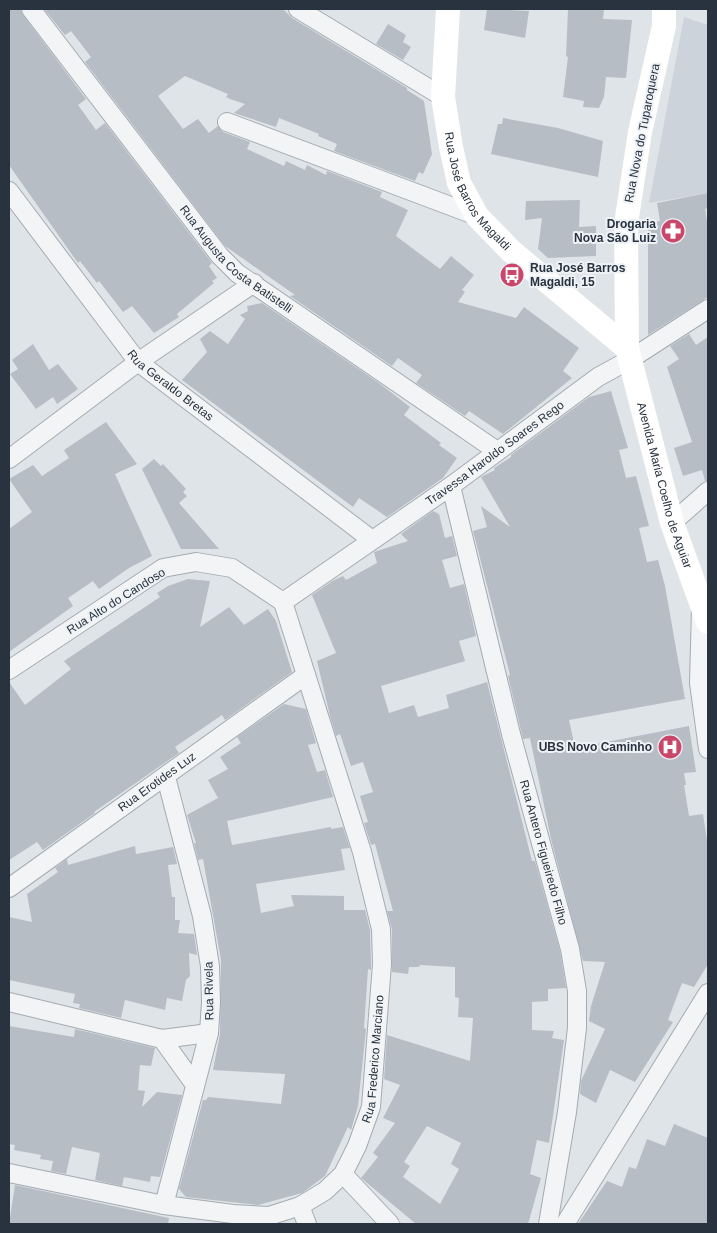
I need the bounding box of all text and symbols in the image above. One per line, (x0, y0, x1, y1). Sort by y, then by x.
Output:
street label: Rua Nova do Tuparoquera (622, 62, 662, 204)
street label: Rua José Barros Magaldi (442, 131, 514, 253)
street label: Rua Augusta Costa Batistelli (177, 203, 295, 316)
place label: Drogaria Nova São Luiz (574, 217, 656, 245)
pharmacy icon: Drogaria Nova São Luiz (660, 218, 686, 244)
place label: Rua José Barros Magaldi, 15 (530, 261, 626, 289)
bus stop icon: Rua José Barros Magaldi, 15 (499, 262, 525, 288)
street label: Rua Geraldo Bretas (124, 347, 216, 424)
street label: Travessa Haroldo Soares Rego (423, 398, 567, 508)
street label: Avenida Maria Coelho de Aguiar (634, 401, 695, 570)
street label: Rua Alto do Candoso (64, 565, 168, 637)
hospital icon: UBS Novo Caminho (657, 734, 683, 760)
place label: UBS Novo Caminho (539, 740, 652, 754)
street label: Rua Erotides Luz (115, 749, 198, 814)
street label: Rua Antero Figueiredo Filho (517, 778, 570, 927)
street label: Rua Rivela (201, 961, 217, 1020)
street label: Rua Frederico Marciano (359, 994, 387, 1125)

